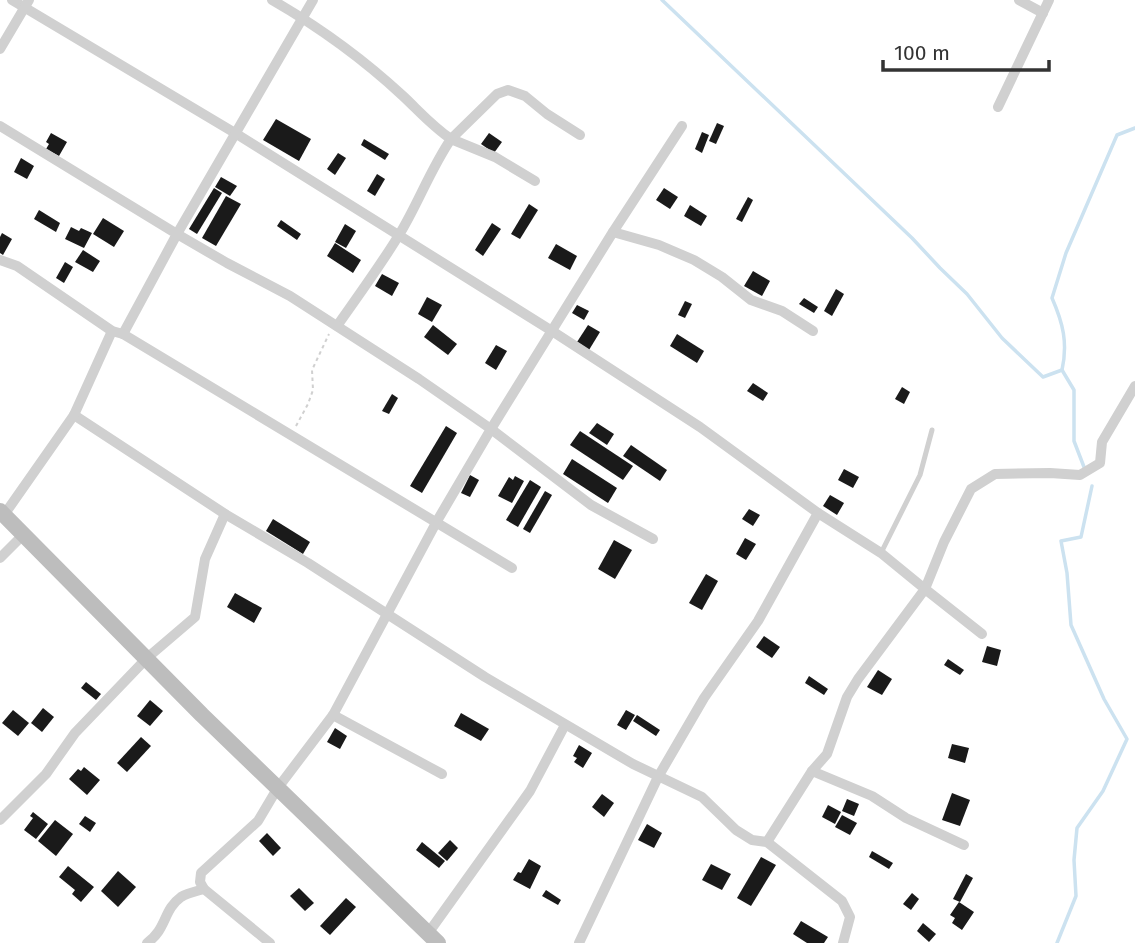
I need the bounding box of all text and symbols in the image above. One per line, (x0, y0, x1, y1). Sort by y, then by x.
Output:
scale bar (883, 28, 1049, 72)
text: 100 m (894, 40, 950, 66)

